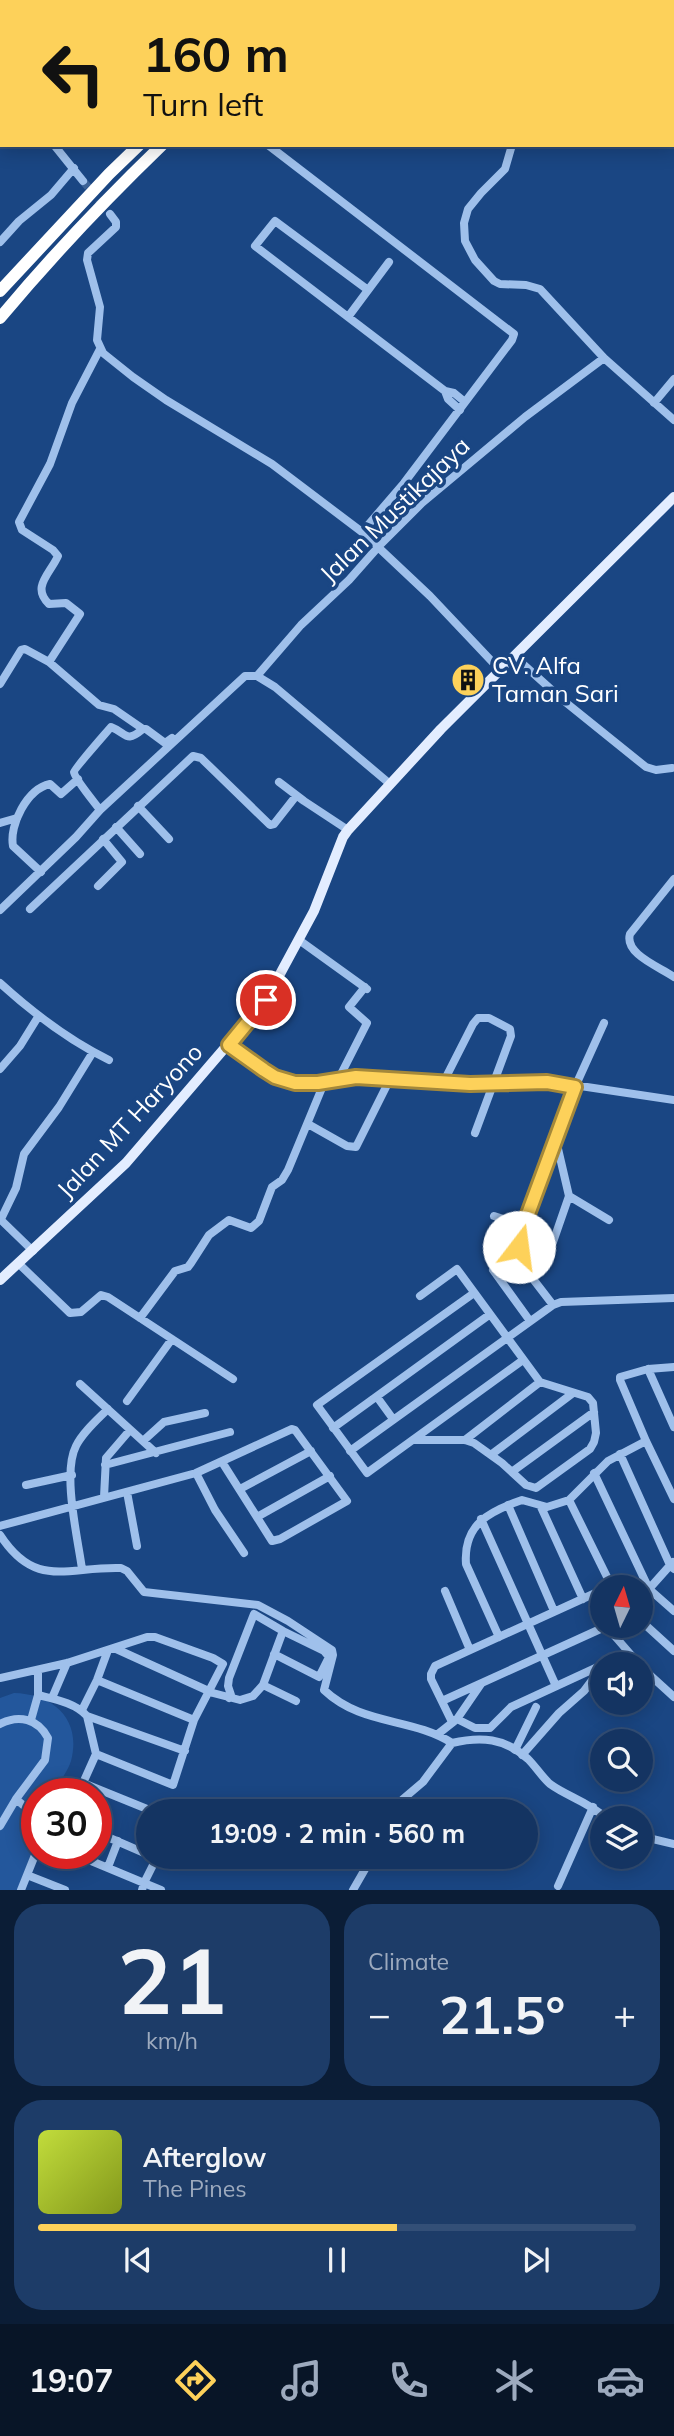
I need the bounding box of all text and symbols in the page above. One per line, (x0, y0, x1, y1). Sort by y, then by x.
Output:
text: 160 m (143, 23, 289, 84)
icon: left (28, 28, 119, 119)
text: Turn left (143, 84, 263, 124)
street label: Jalan Mustikajaya (313, 430, 475, 588)
place label: CV. Alfa Taman Sari (492, 650, 619, 708)
building icon: CV. Alfa Taman Sari (449, 661, 487, 699)
pin (236, 970, 296, 1030)
icon: arrive (247, 981, 285, 1019)
street label: Jalan MT Haryono (50, 1037, 209, 1204)
position arrow (482, 1210, 556, 1284)
north arrow (590, 1575, 653, 1638)
map controls (590, 1575, 653, 1869)
button: sound (590, 1652, 653, 1715)
button: search (590, 1729, 653, 1792)
speed limit sign: 30 (21, 1778, 112, 1869)
button: layers (590, 1806, 653, 1869)
text: 19:09 · 2 min · 560 m (209, 1817, 465, 1850)
text: 21 (117, 1923, 227, 2037)
text: Climate (368, 1947, 449, 1976)
text: 21.5° (439, 1982, 565, 2047)
text: − (368, 1990, 391, 2038)
text: + (613, 1990, 636, 2038)
text: km/h (146, 2026, 198, 2055)
text: Afterglow (143, 2141, 266, 2174)
text: The Pines (143, 2174, 247, 2203)
icon: previous (119, 2241, 157, 2279)
icon: pause (318, 2241, 356, 2279)
icon: next (517, 2241, 555, 2279)
icon: directions (171, 2356, 220, 2405)
icon: music (277, 2356, 326, 2405)
icon: phone (384, 2356, 433, 2405)
icon: climate (490, 2356, 539, 2405)
icon: car (596, 2356, 645, 2405)
text: 19:07 (29, 2360, 113, 2400)

